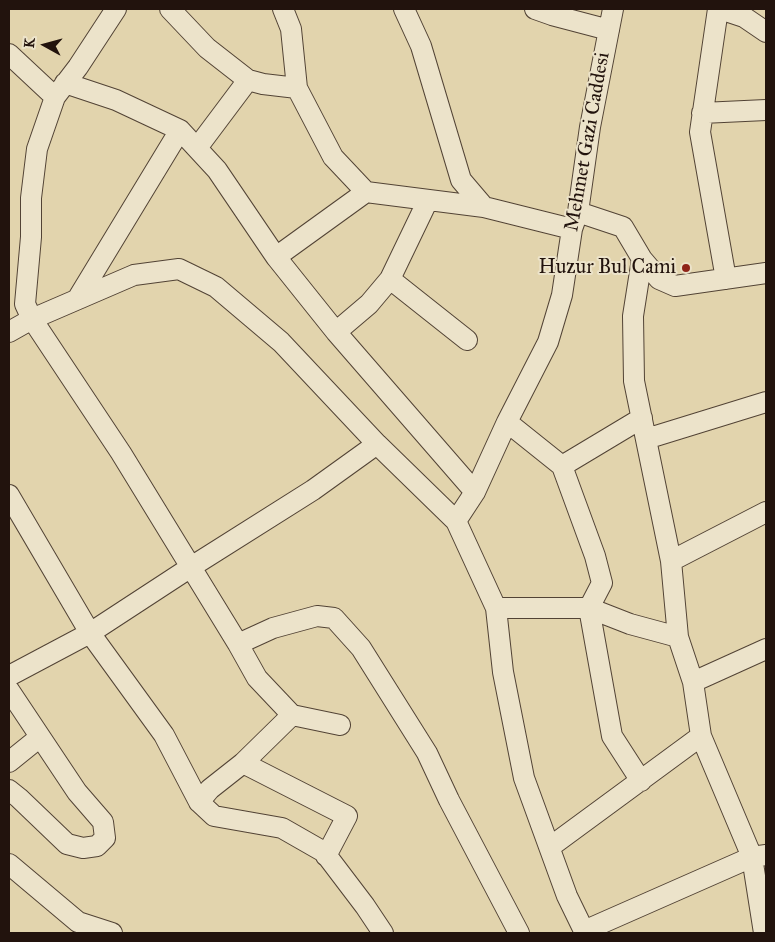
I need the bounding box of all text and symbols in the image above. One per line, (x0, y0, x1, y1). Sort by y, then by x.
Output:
north arrow (20, 20, 70, 70)
text: K (21, 37, 39, 49)
street label: Mehmet Gazi Caddesi (560, 50, 616, 234)
place label: Huzur Bul Cami (539, 256, 676, 280)
marker: Huzur Bul Cami (680, 262, 692, 274)

